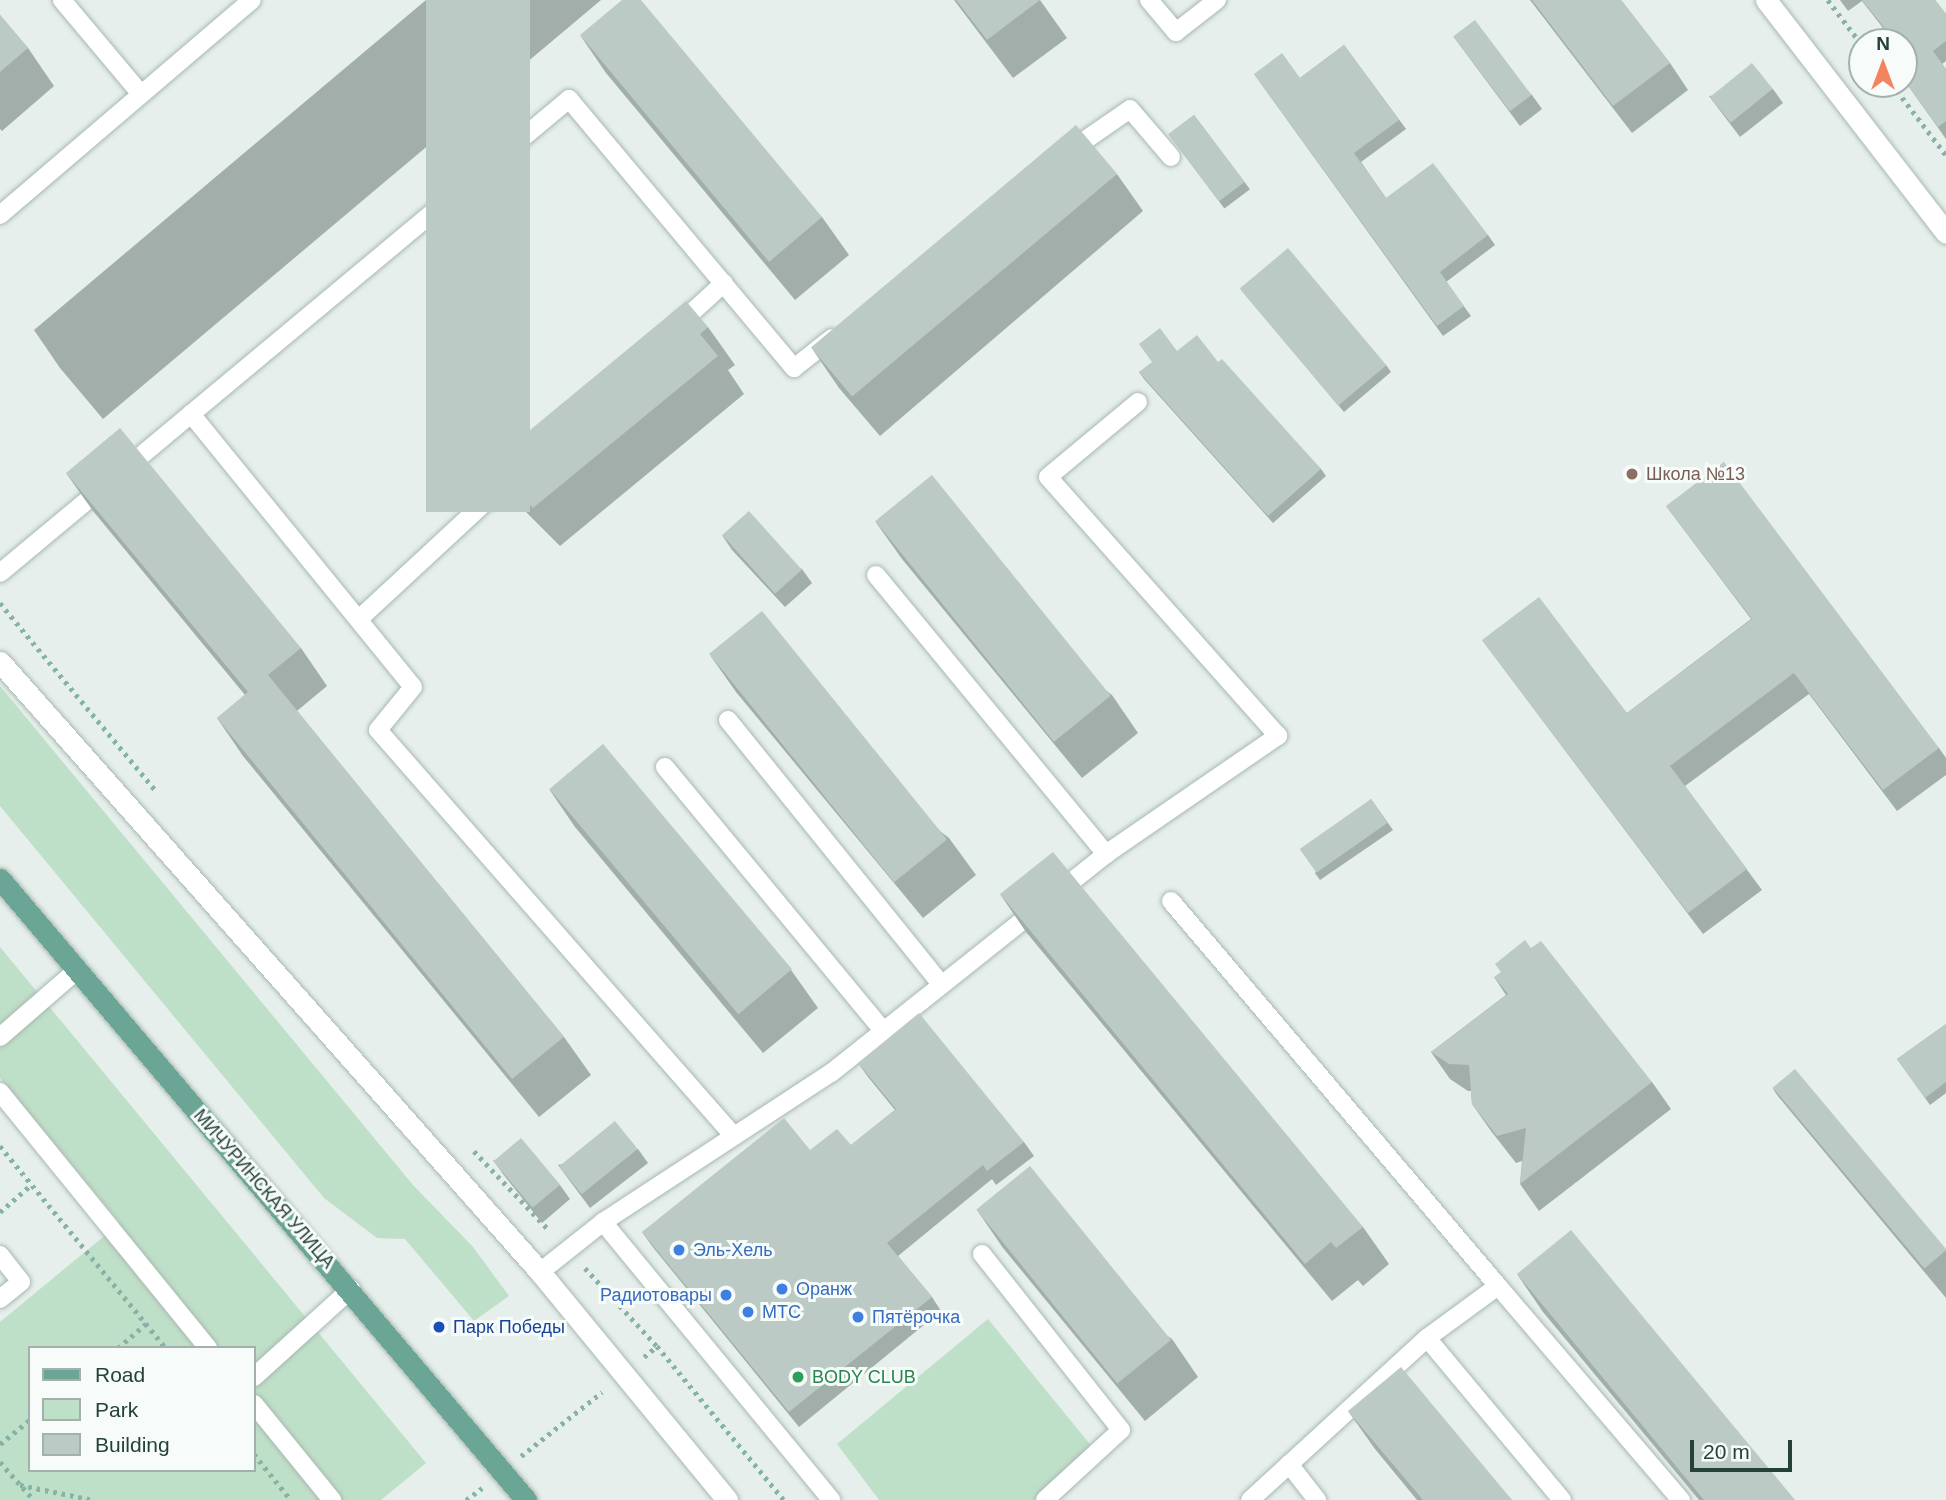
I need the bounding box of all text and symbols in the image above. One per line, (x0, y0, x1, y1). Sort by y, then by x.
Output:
north arrow (1848, 28, 1918, 98)
text: N (1876, 33, 1890, 54)
place label: Школа №13 (1646, 463, 1745, 485)
marker: Школа №13 (1624, 466, 1640, 482)
street label: МИЧУРИНСКАЯ УЛИЦА (189, 1105, 339, 1273)
place label: Эль-Хель (693, 1239, 773, 1261)
marker: Эль-Хель (671, 1242, 687, 1258)
place label: Оранж (796, 1278, 852, 1300)
marker: Оранж (774, 1281, 790, 1297)
place label: Радиотовары (600, 1284, 712, 1306)
marker: Радиотовары (718, 1287, 734, 1303)
place label: МТС (762, 1301, 801, 1323)
marker: МТС (740, 1304, 756, 1320)
place label: Пятёрочка (872, 1306, 960, 1328)
marker: Пятёрочка (850, 1309, 866, 1325)
place label: Парк Победы (453, 1316, 565, 1338)
marker: Парк Победы (431, 1319, 447, 1335)
legend (28, 1346, 256, 1472)
text: Road (95, 1363, 145, 1386)
place label: BODY CLUB (812, 1366, 916, 1388)
marker: BODY CLUB (790, 1369, 806, 1385)
text: Park (95, 1398, 138, 1421)
scale bar (1694, 1426, 1796, 1470)
text: Building (95, 1433, 170, 1456)
text: 20 m (1703, 1440, 1750, 1463)

